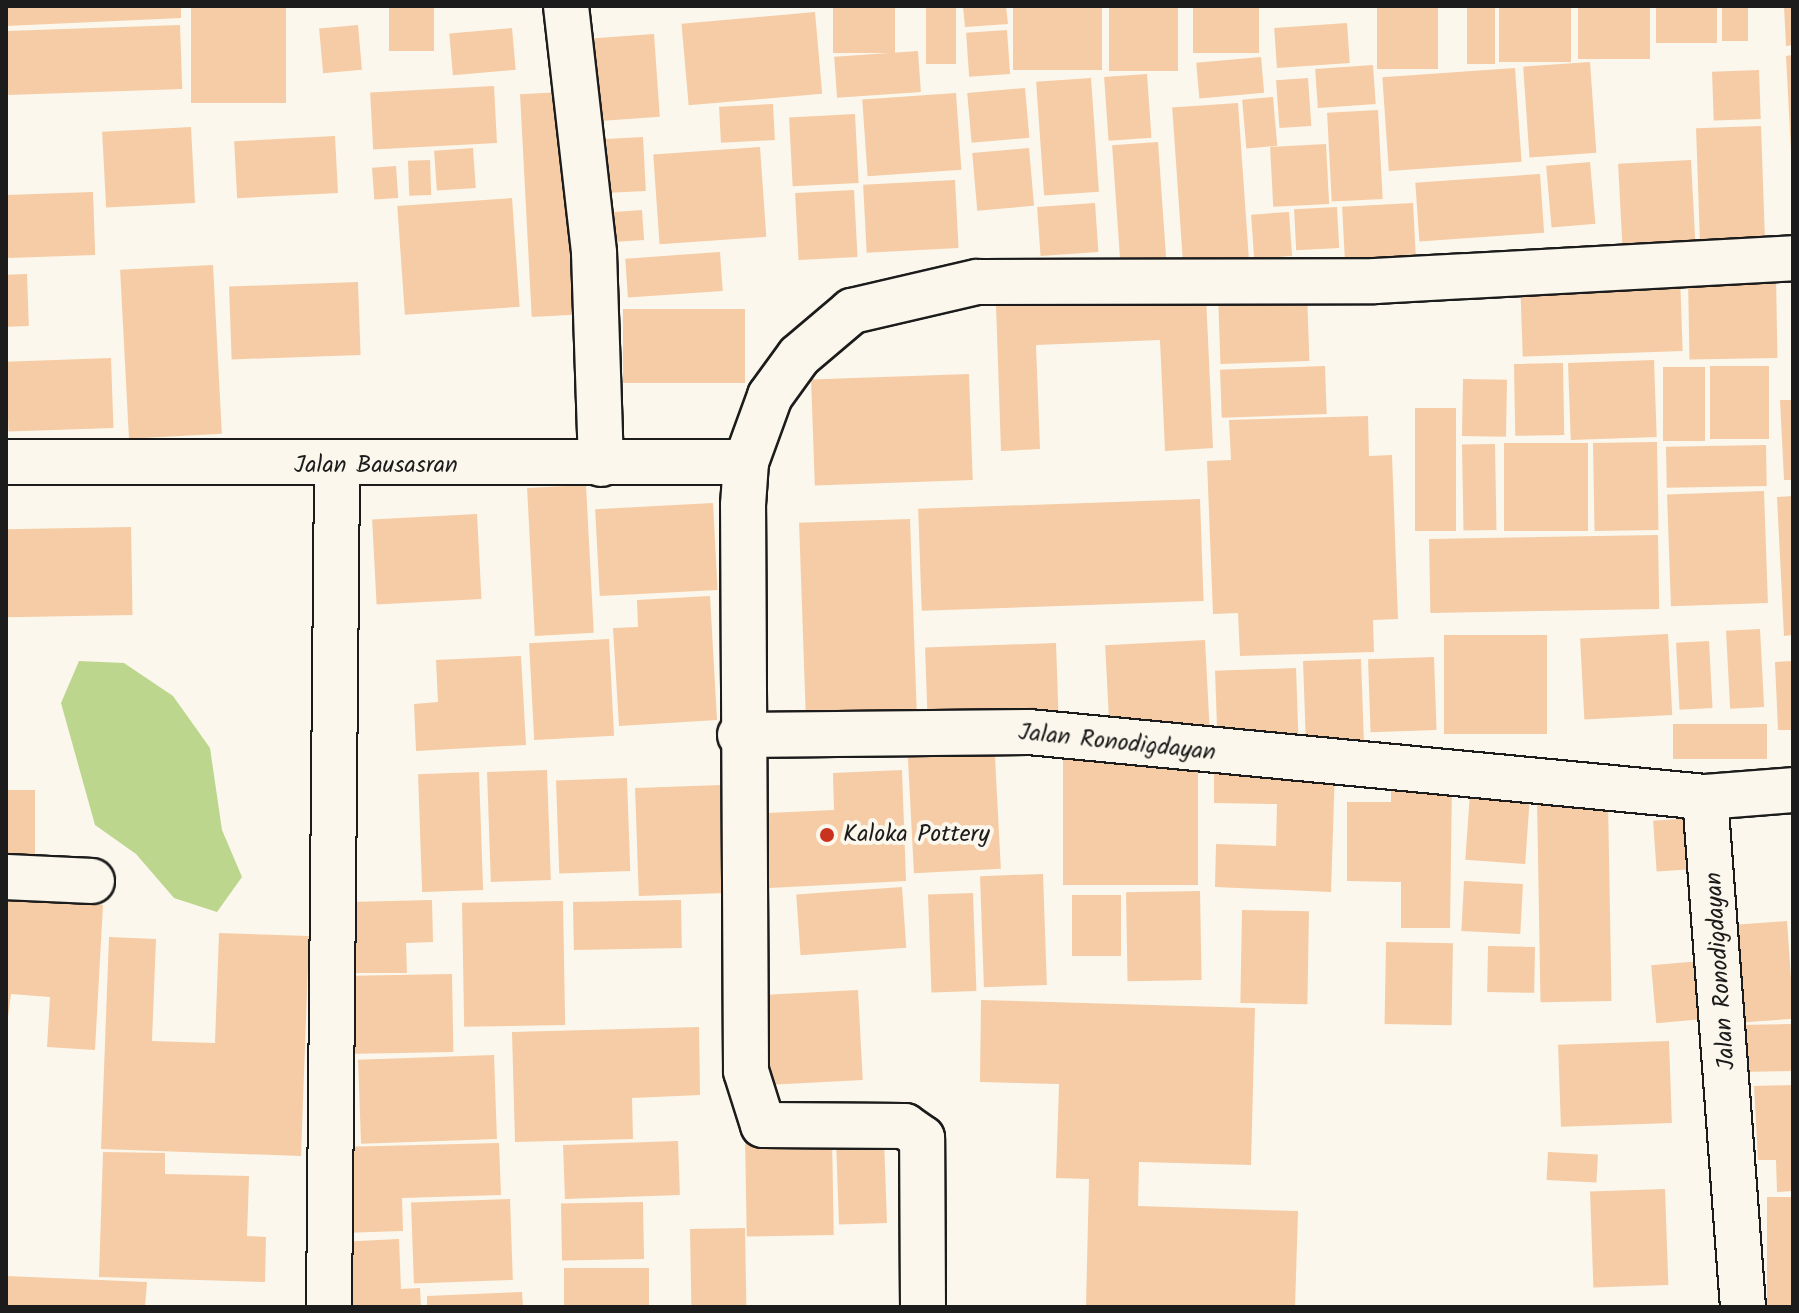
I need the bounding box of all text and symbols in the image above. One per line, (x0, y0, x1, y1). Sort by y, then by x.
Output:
street label: Jalan Bausasran (294, 452, 458, 480)
street label: Jalan Ronodigdayan (1017, 718, 1217, 768)
place label: Kaloka Pottery (843, 821, 990, 849)
marker: Kaloka Pottery (818, 826, 836, 844)
street label: Jalan Ronodigdayan (1700, 871, 1742, 1071)

